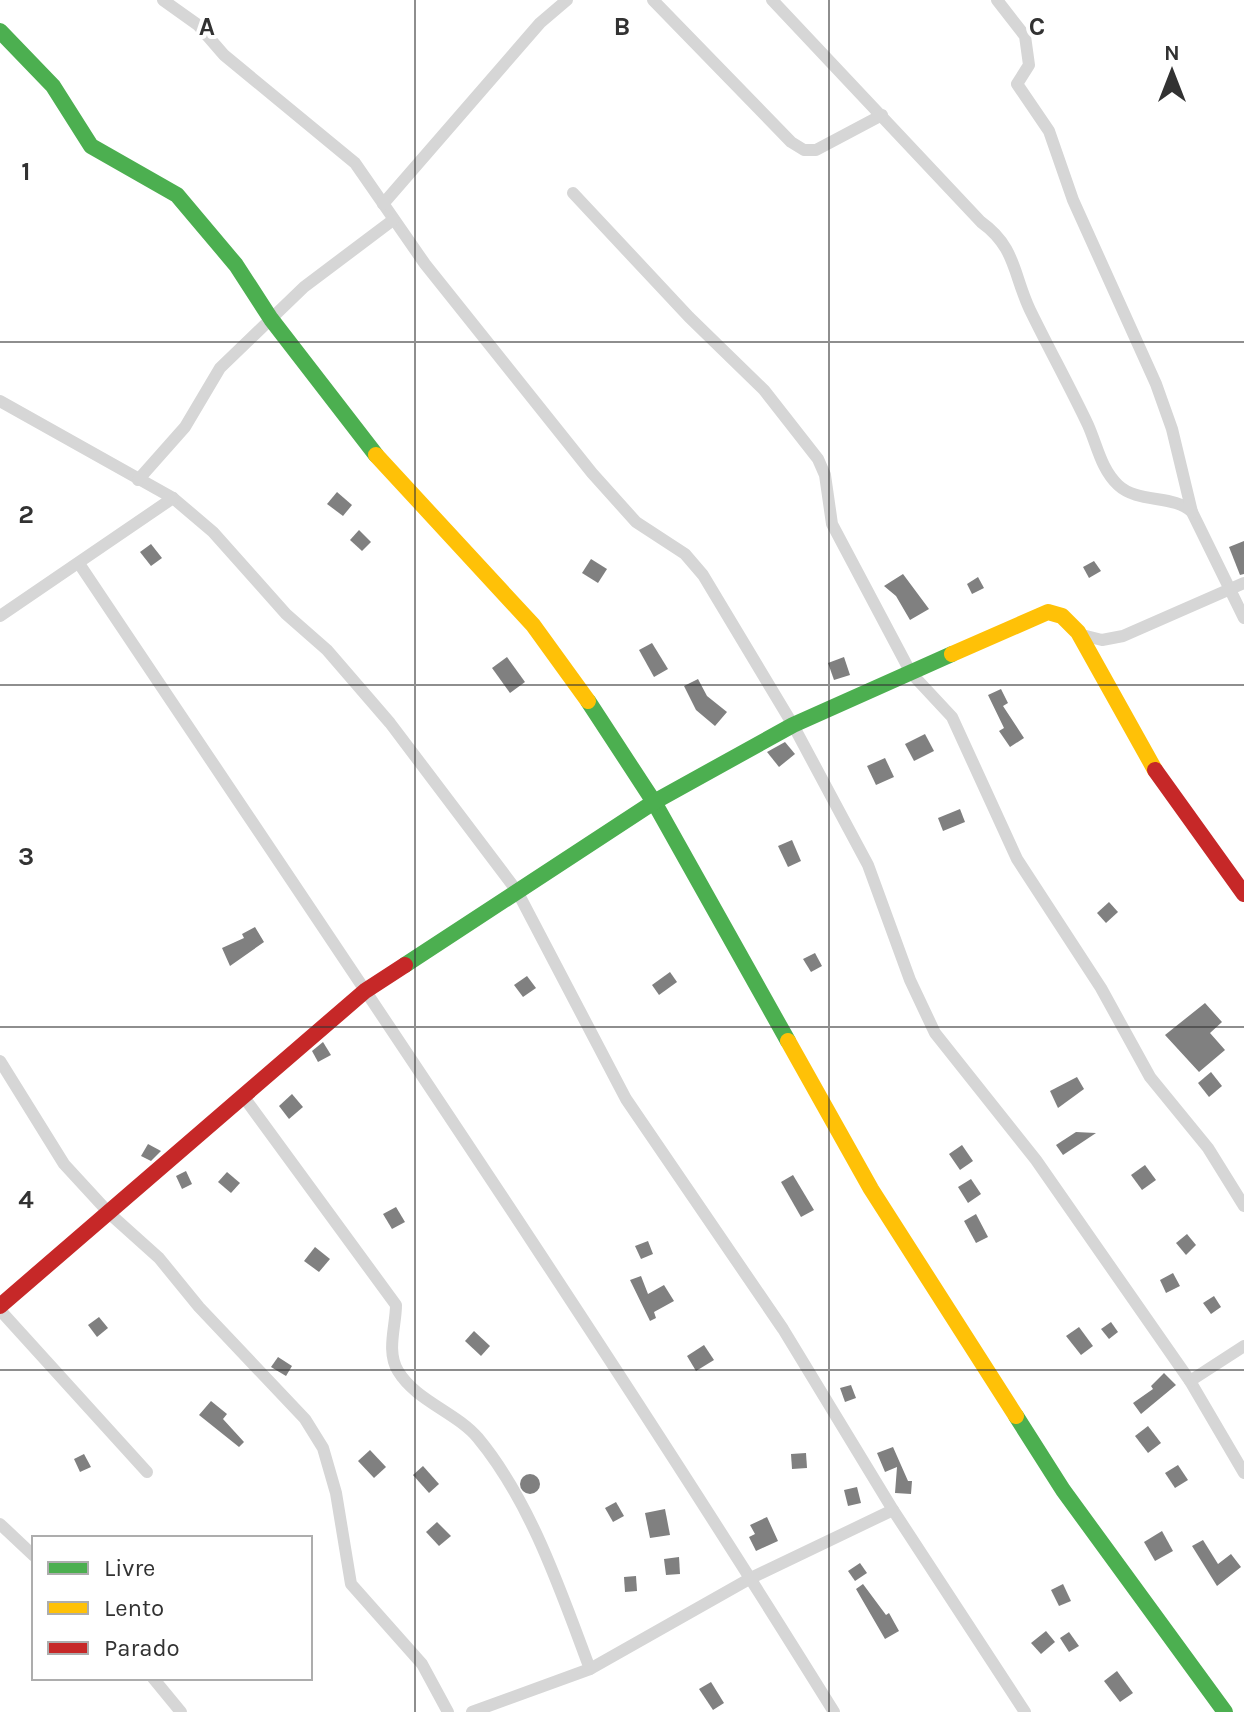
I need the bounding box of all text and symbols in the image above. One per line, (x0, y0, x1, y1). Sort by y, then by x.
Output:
text: A (199, 11, 215, 42)
text: B (614, 11, 630, 42)
text: C (1029, 11, 1045, 42)
north arrow (1132, 32, 1212, 112)
text: N (1164, 40, 1180, 66)
text: 1 (21, 156, 31, 187)
text: 2 (18, 499, 34, 530)
text: 3 (18, 841, 34, 872)
text: 4 (18, 1184, 34, 1215)
legend (32, 1536, 312, 1680)
text: Livre (104, 1554, 155, 1582)
text: Lento (104, 1594, 164, 1622)
text: Parado (104, 1634, 180, 1662)

